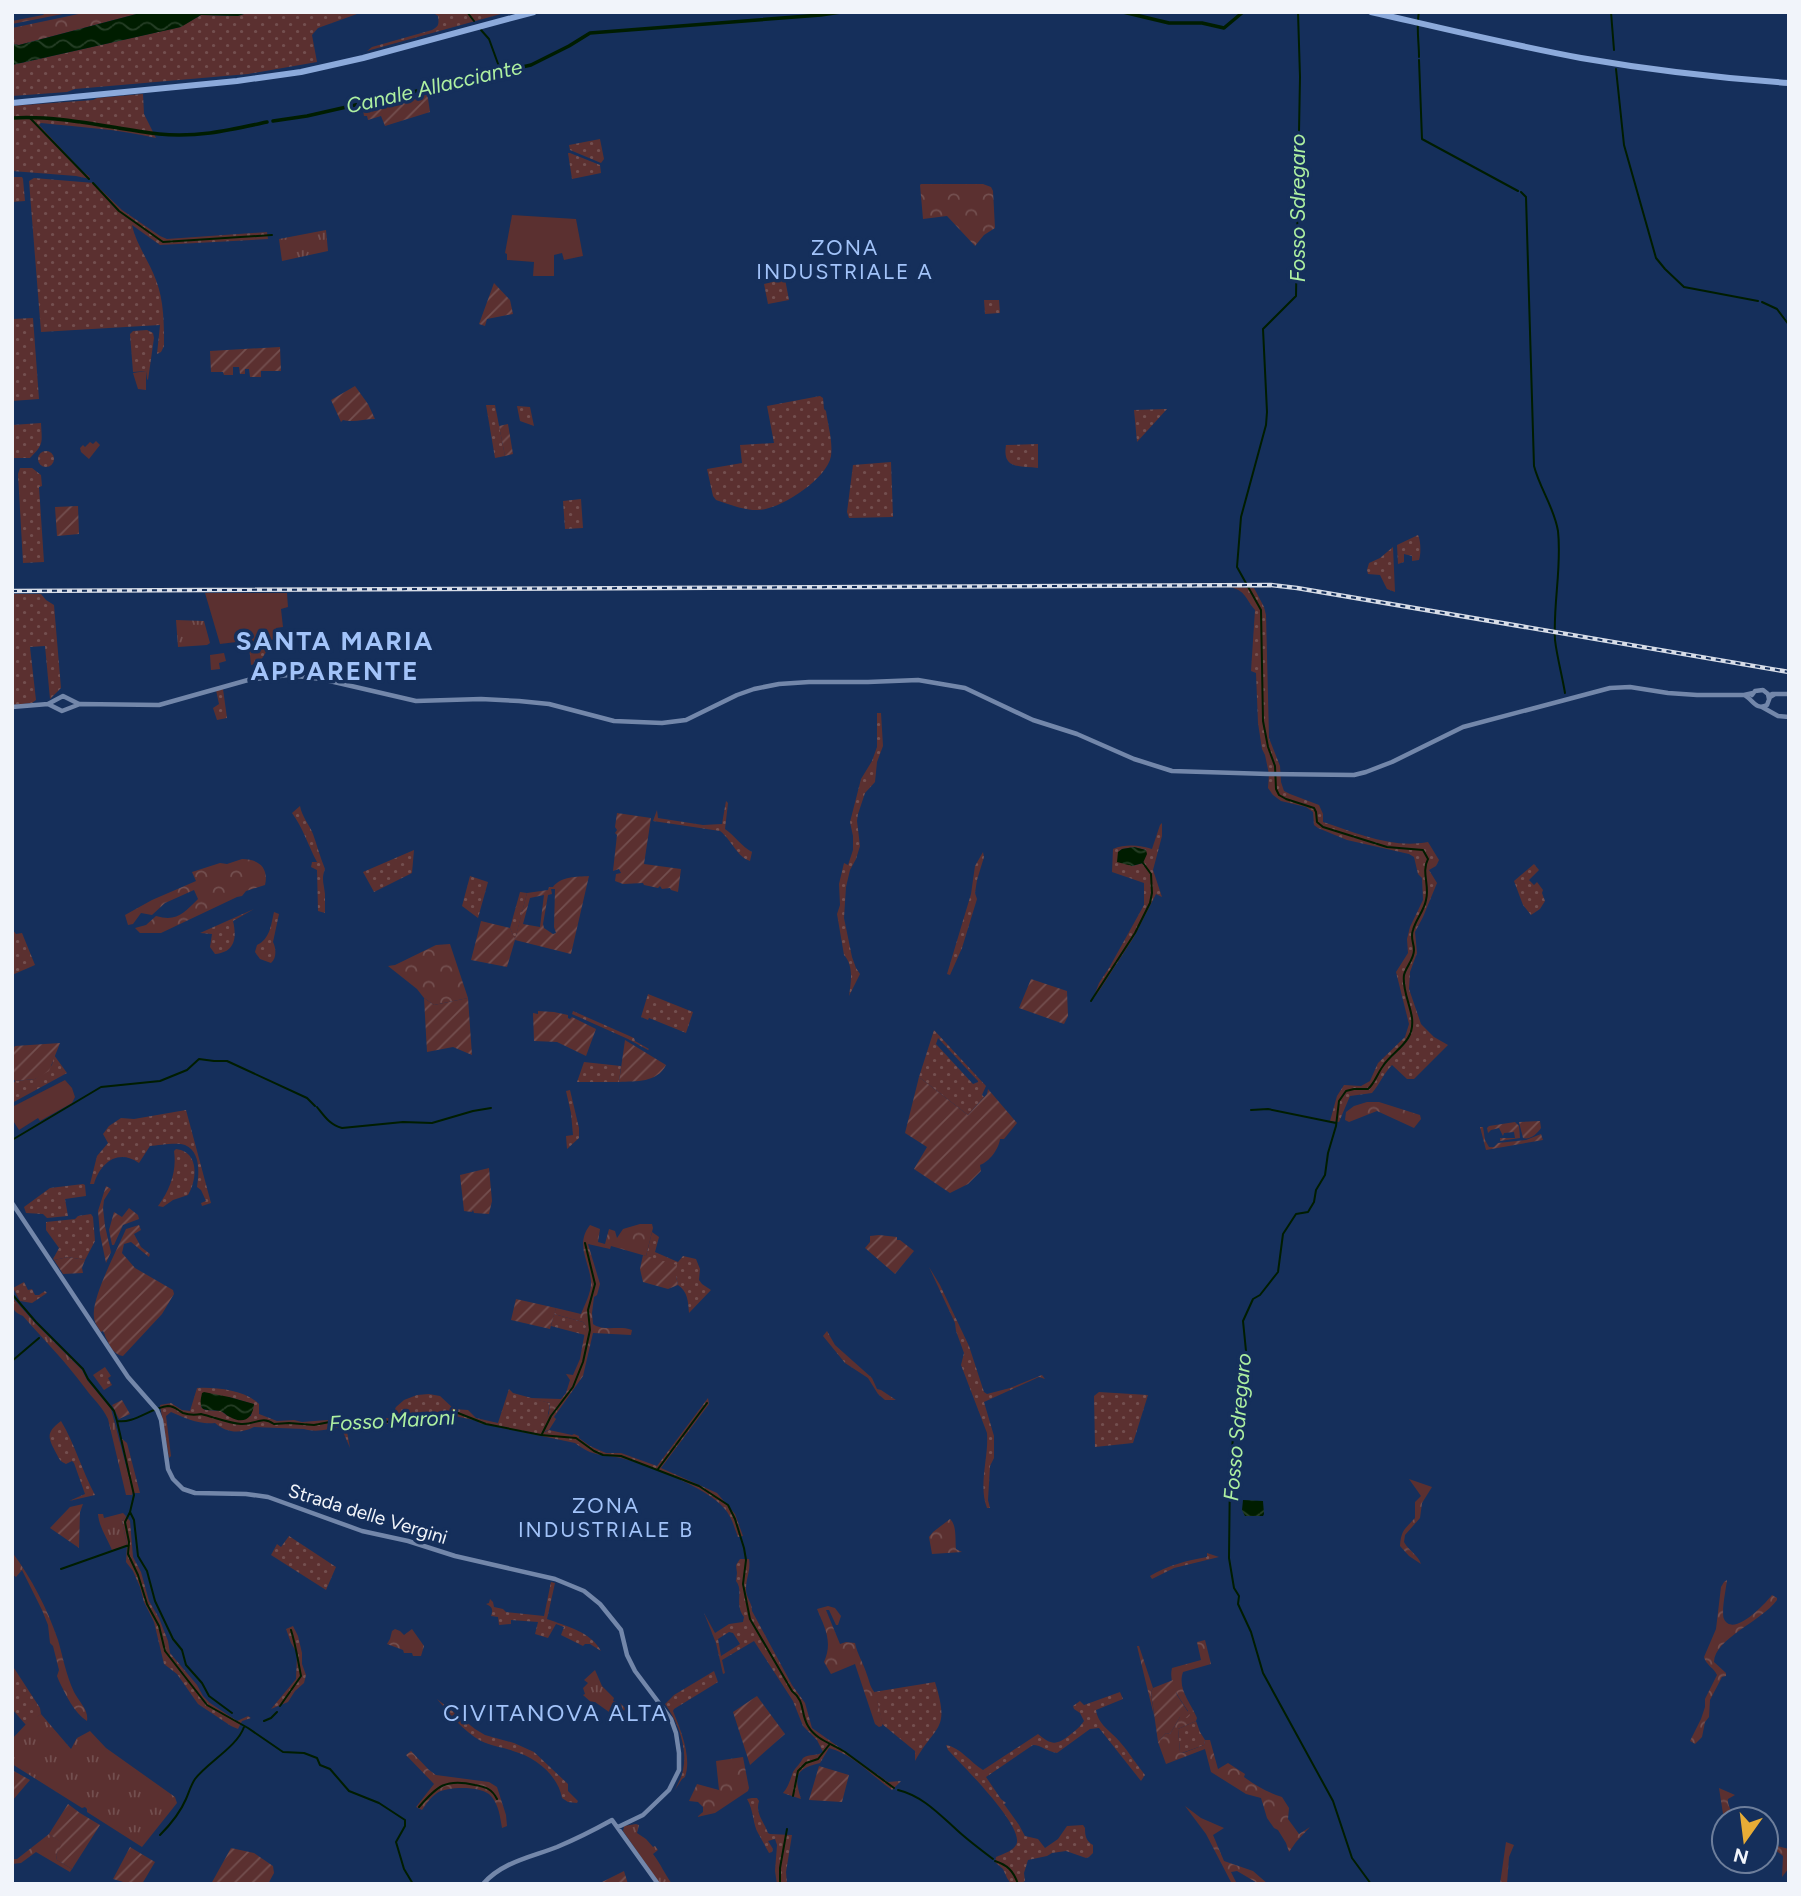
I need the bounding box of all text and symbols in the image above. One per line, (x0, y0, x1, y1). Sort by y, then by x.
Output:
water label: Canale Allacciante (343, 53, 525, 118)
water label: Fosso Sdregaro (1285, 134, 1310, 282)
district label: ZONA INDUSTRIALE A (756, 235, 934, 284)
district label: SANTA MARIA APPARENTE (236, 625, 434, 687)
water label: Fosso Sdregaro (1218, 1352, 1256, 1502)
water label: Fosso Maroni (328, 1404, 456, 1436)
street label: Strada delle Vergini (286, 1479, 450, 1549)
district label: ZONA INDUSTRIALE B (518, 1493, 694, 1542)
district label: CIVITANOVA ALTA (443, 1699, 669, 1727)
north arrow (1710, 1805, 1780, 1875)
text: N (1731, 1843, 1751, 1869)

